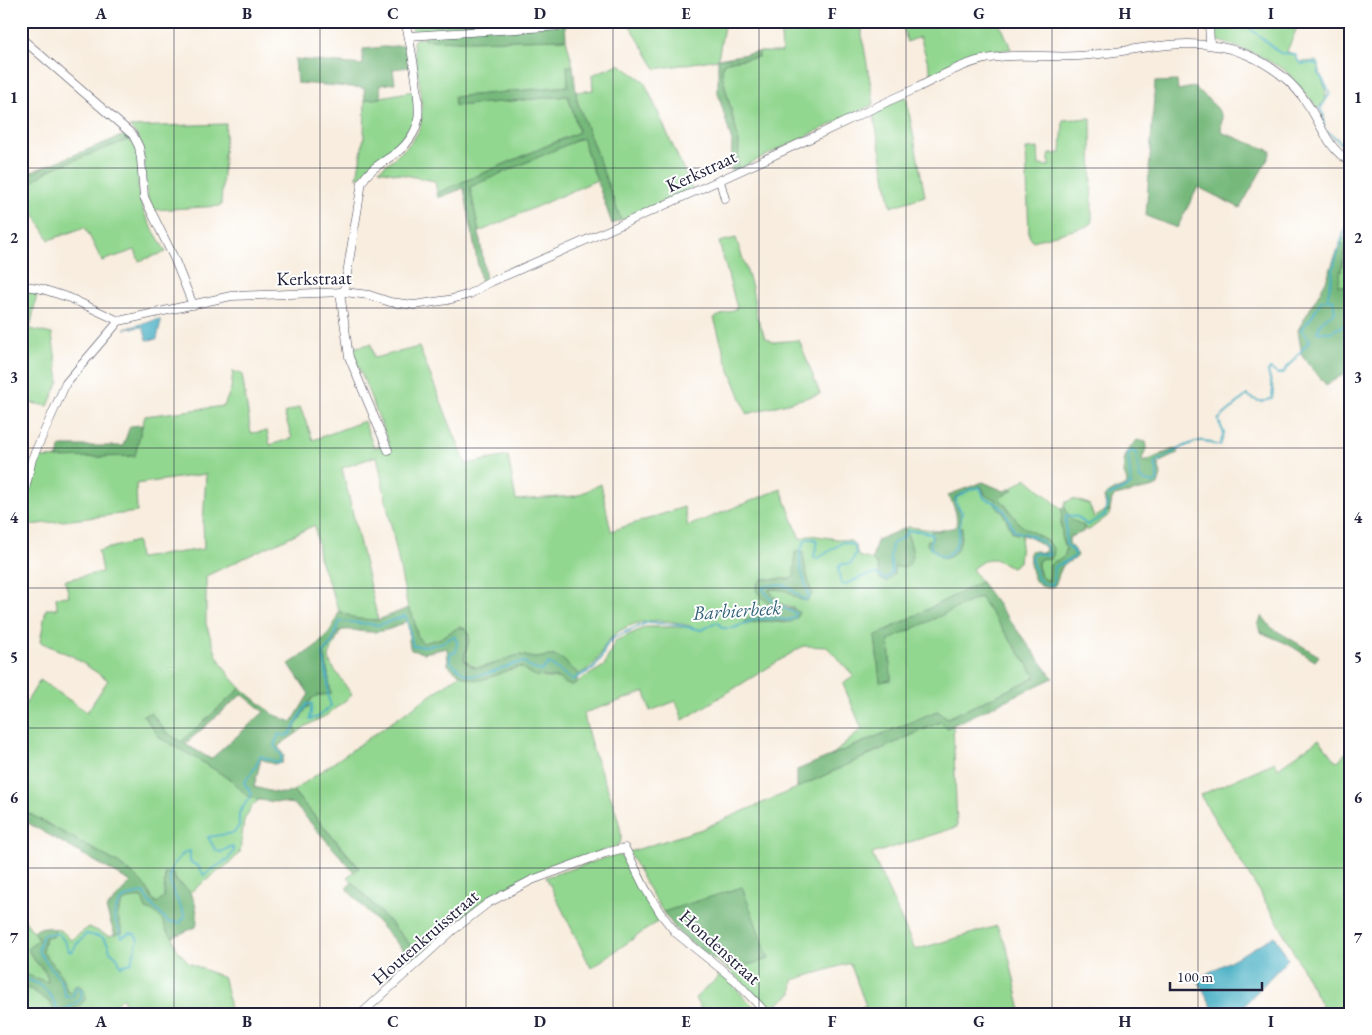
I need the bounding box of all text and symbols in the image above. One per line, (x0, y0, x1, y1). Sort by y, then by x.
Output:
text: A (94, 3, 107, 24)
text: B (242, 3, 252, 24)
text: C (387, 3, 399, 24)
text: D (534, 3, 546, 24)
text: E (681, 3, 691, 24)
text: F (828, 3, 837, 24)
text: G (973, 3, 985, 24)
text: H (1119, 3, 1132, 24)
text: I (1268, 3, 1274, 24)
text: 1 (10, 87, 18, 108)
text: 1 (1354, 87, 1362, 108)
street label: Kerkstraat (662, 144, 740, 198)
text: 2 (10, 227, 19, 248)
text: 2 (1354, 227, 1363, 248)
street label: Kerkstraat (276, 265, 352, 291)
text: 3 (10, 367, 18, 388)
text: 3 (1354, 367, 1362, 388)
text: 4 (10, 507, 19, 528)
text: 4 (1354, 507, 1363, 528)
water label: Barbierbeek (691, 594, 782, 626)
text: 5 (10, 647, 18, 668)
text: 5 (1354, 647, 1362, 668)
text: 6 (10, 787, 19, 808)
text: 6 (1354, 787, 1363, 808)
street label: Houtenkruisstraat (366, 884, 484, 990)
street label: Hondenstraat (674, 904, 766, 990)
text: 7 (10, 927, 19, 948)
text: 7 (1354, 927, 1363, 948)
scale bar (1170, 960, 1262, 992)
text: 100 m (1177, 967, 1214, 986)
text: A (94, 1011, 107, 1032)
text: B (242, 1011, 252, 1032)
text: C (387, 1011, 399, 1032)
text: D (534, 1011, 546, 1032)
text: E (681, 1011, 691, 1032)
text: F (828, 1011, 837, 1032)
text: G (973, 1011, 985, 1032)
text: H (1119, 1011, 1132, 1032)
text: I (1268, 1011, 1274, 1032)

